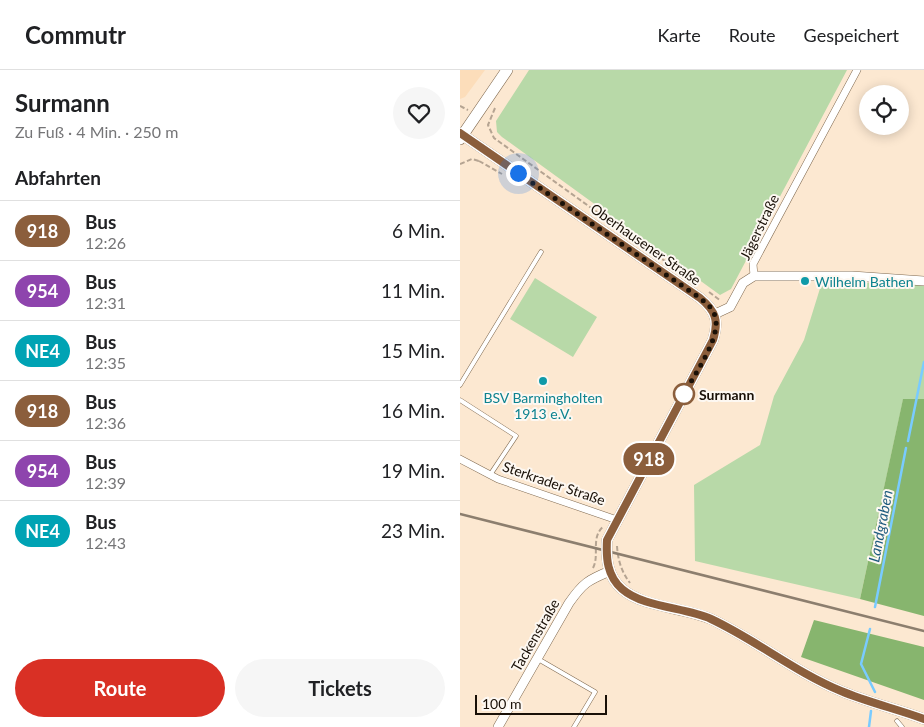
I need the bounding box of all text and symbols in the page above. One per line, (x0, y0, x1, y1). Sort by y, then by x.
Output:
text: Commutr (25, 20, 126, 49)
text: Karte (657, 24, 701, 46)
text: Route (729, 24, 776, 46)
text: Gespeichert (804, 24, 899, 46)
map controls (859, 85, 909, 135)
button: locate (859, 85, 909, 135)
button: heart (393, 87, 445, 139)
text: Surmann (15, 88, 110, 117)
text: Zu Fuß · 4 Min. · 250 m (15, 122, 178, 141)
your location (506, 161, 531, 186)
text: Abfahrten (15, 166, 101, 189)
street label: Jägerstraße (736, 191, 782, 263)
street label: Oberhausener Straße (588, 200, 704, 288)
text: Bus (85, 210, 116, 233)
text: 6 Min. (392, 219, 445, 242)
text: 918 (27, 220, 58, 242)
text: 12:26 (85, 233, 126, 252)
text: Bus (85, 270, 116, 293)
place label: Wilhelm Bathen (815, 273, 914, 290)
marker: Wilhelm Bathen (799, 275, 811, 287)
text: 11 Min. (381, 279, 445, 302)
text: 954 (27, 280, 58, 302)
text: 12:31 (85, 293, 126, 312)
text: Bus (85, 330, 116, 353)
text: 15 Min. (381, 339, 445, 362)
text: NE4 (25, 340, 60, 362)
text: 12:35 (85, 353, 126, 372)
marker: BSV Barmingholten 1913 e.V. (537, 375, 549, 387)
marker: Surmann (673, 383, 695, 405)
place label: Surmann (699, 386, 754, 403)
place label: BSV Barmingholten 1913 e.V. (483, 389, 603, 422)
text: Bus (85, 390, 116, 413)
text: 16 Min. (381, 399, 445, 422)
text: 918 (27, 400, 58, 422)
text: 12:36 (85, 413, 126, 432)
line badge: 918 (620, 443, 678, 475)
text: 918 (633, 448, 665, 470)
text: Bus (85, 450, 116, 473)
street label: Sterkrader Straße (501, 458, 607, 508)
text: 19 Min. (381, 459, 445, 482)
text: 954 (27, 460, 58, 482)
text: 12:39 (85, 473, 126, 492)
water label: Landgraben (864, 488, 896, 564)
text: Bus (85, 510, 116, 533)
text: 23 Min. (381, 519, 445, 542)
text: NE4 (25, 520, 60, 542)
text: 12:43 (85, 533, 126, 552)
street label: Tackenstraße (507, 596, 563, 674)
button: Route (15, 659, 225, 717)
button: Tickets (235, 659, 445, 717)
scale bar (475, 692, 608, 715)
text: 100 m (482, 695, 521, 712)

